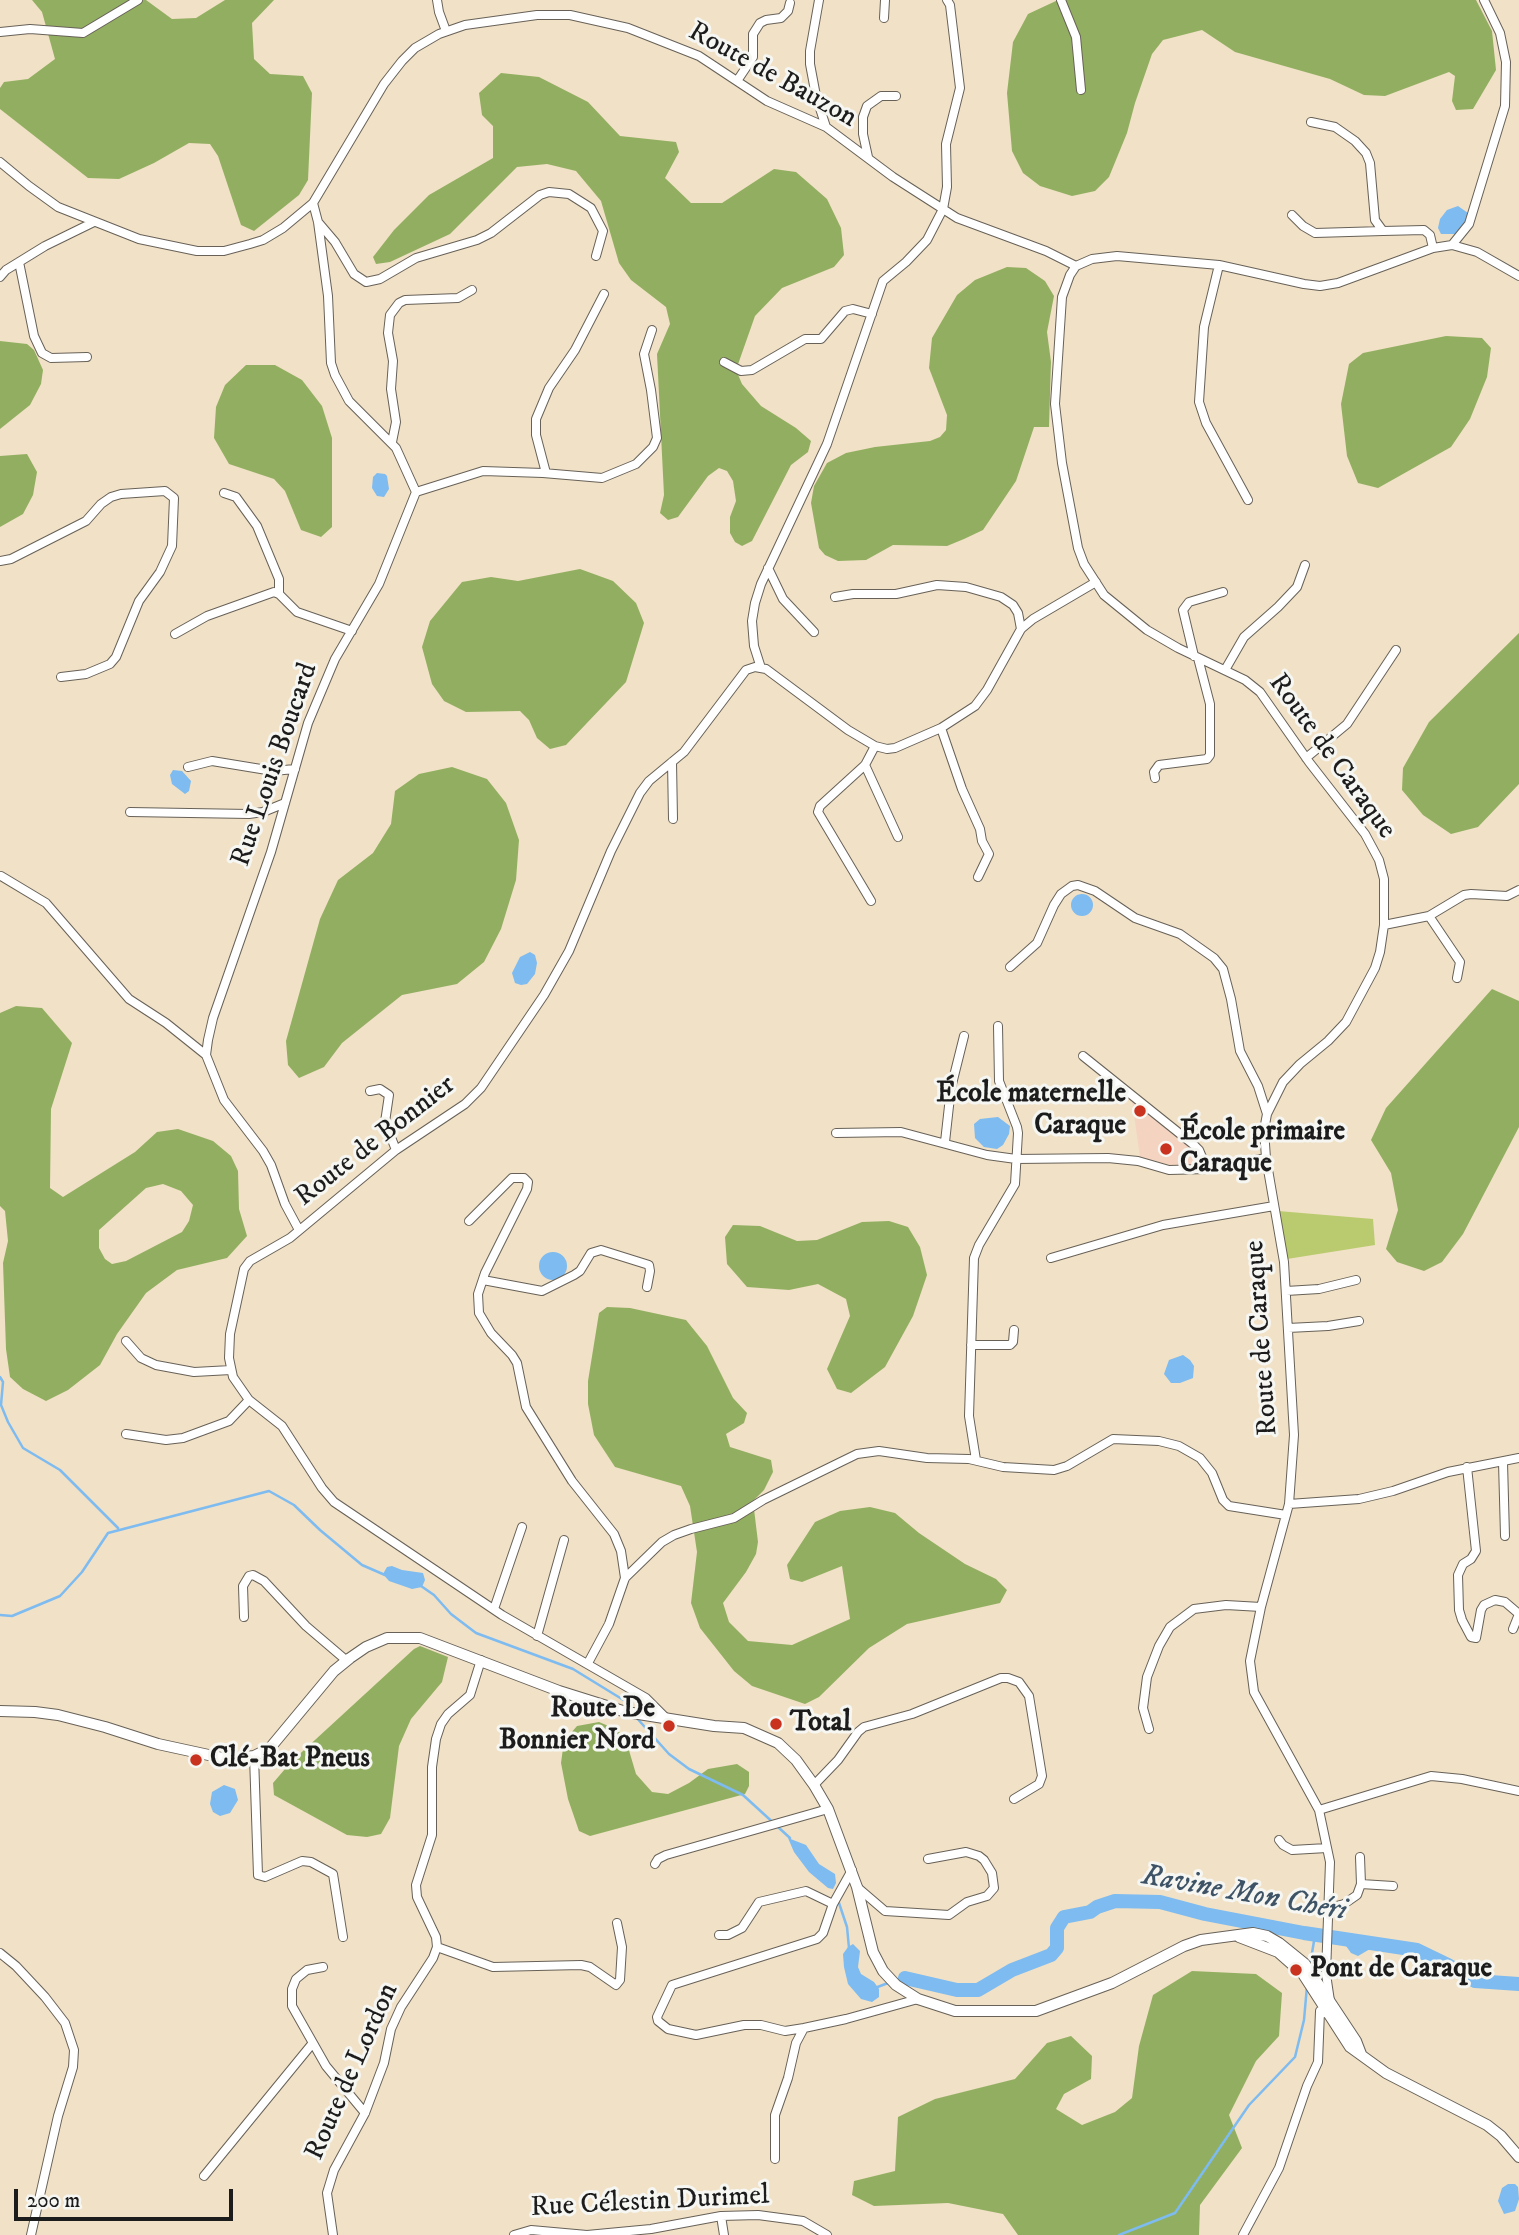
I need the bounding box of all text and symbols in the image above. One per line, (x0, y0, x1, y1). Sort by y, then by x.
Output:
street label: Route de Bauzon (682, 16, 862, 136)
street label: Rue Louis Boucard (225, 659, 327, 871)
street label: Route de Caraque (1260, 668, 1402, 846)
street label: Route de Bonnier (289, 1069, 463, 1215)
place label: École maternelle Caraque (936, 1078, 1126, 1144)
marker: École maternelle Caraque (1132, 1103, 1148, 1119)
place label: École primaire Caraque (1180, 1116, 1345, 1182)
marker: École primaire Caraque (1158, 1141, 1174, 1157)
street label: Route de Caraque (1239, 1239, 1287, 1437)
place label: Route De Bonnier Nord (499, 1693, 655, 1759)
place label: Total (790, 1707, 851, 1741)
marker: Total (768, 1716, 784, 1732)
marker: Route De Bonnier Nord (661, 1718, 677, 1734)
place label: Clé-Bat Pneus (210, 1743, 370, 1777)
marker: Clé-Bat Pneus (188, 1752, 204, 1768)
water label: Ravine Mon Chéri (1139, 1859, 1349, 1931)
place label: Pont de Caraque (1310, 1953, 1492, 1987)
marker: Pont de Caraque (1288, 1962, 1304, 1978)
street label: Route de Lordon (299, 1978, 407, 2166)
scale bar (18, 2176, 236, 2220)
street label: Rue Célestin Durimel (530, 2180, 770, 2226)
text: 200 m (27, 2188, 80, 2214)

